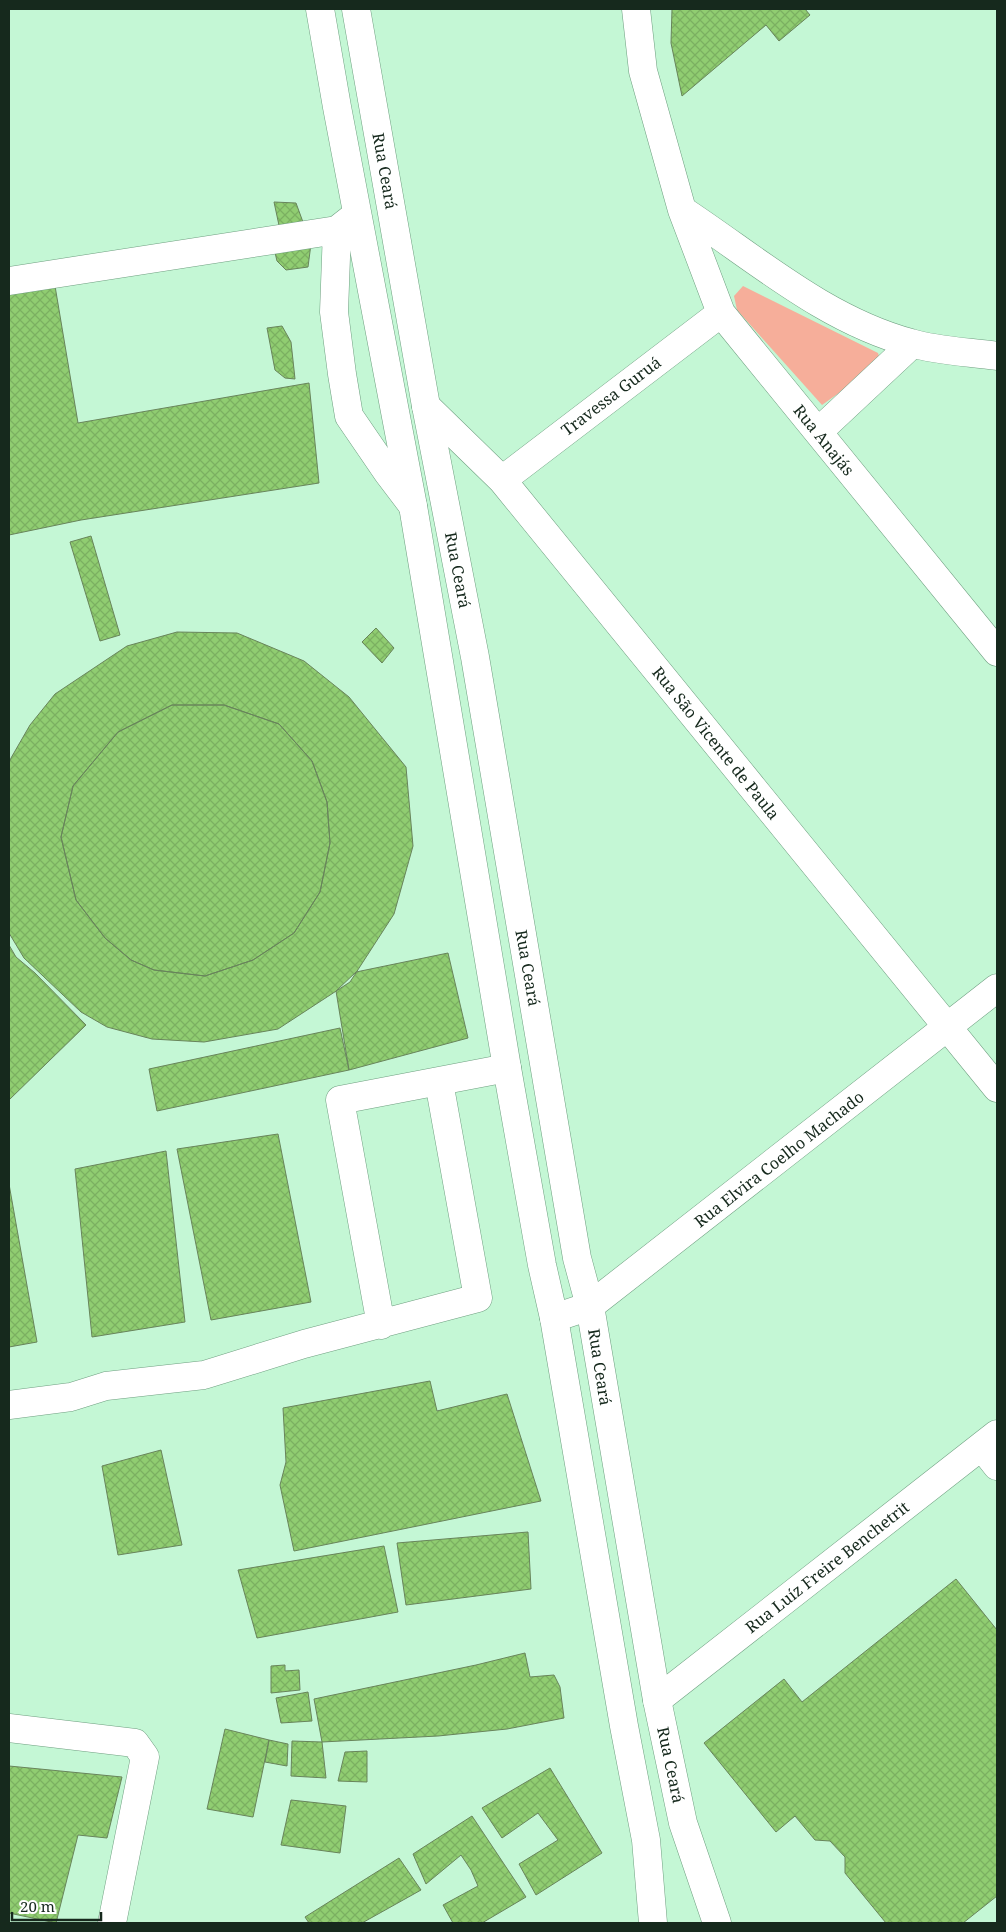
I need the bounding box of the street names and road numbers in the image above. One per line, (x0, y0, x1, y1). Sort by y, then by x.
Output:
street label: Rua Ceará (367, 131, 403, 211)
street label: Travessa Guruá (557, 351, 665, 441)
street label: Rua Anajás (789, 400, 859, 480)
street label: Rua Ceará (440, 530, 476, 610)
street label: Rua São Vicente de Paula (647, 662, 785, 824)
street label: Rua Ceará (510, 928, 546, 1008)
street label: Rua Elvira Coelho Machado (690, 1086, 868, 1232)
street label: Rua Ceará (583, 1327, 617, 1407)
street label: Rua Luíz Freire Benchetrit (741, 1496, 914, 1638)
street label: Rua Ceará (652, 1725, 690, 1805)

